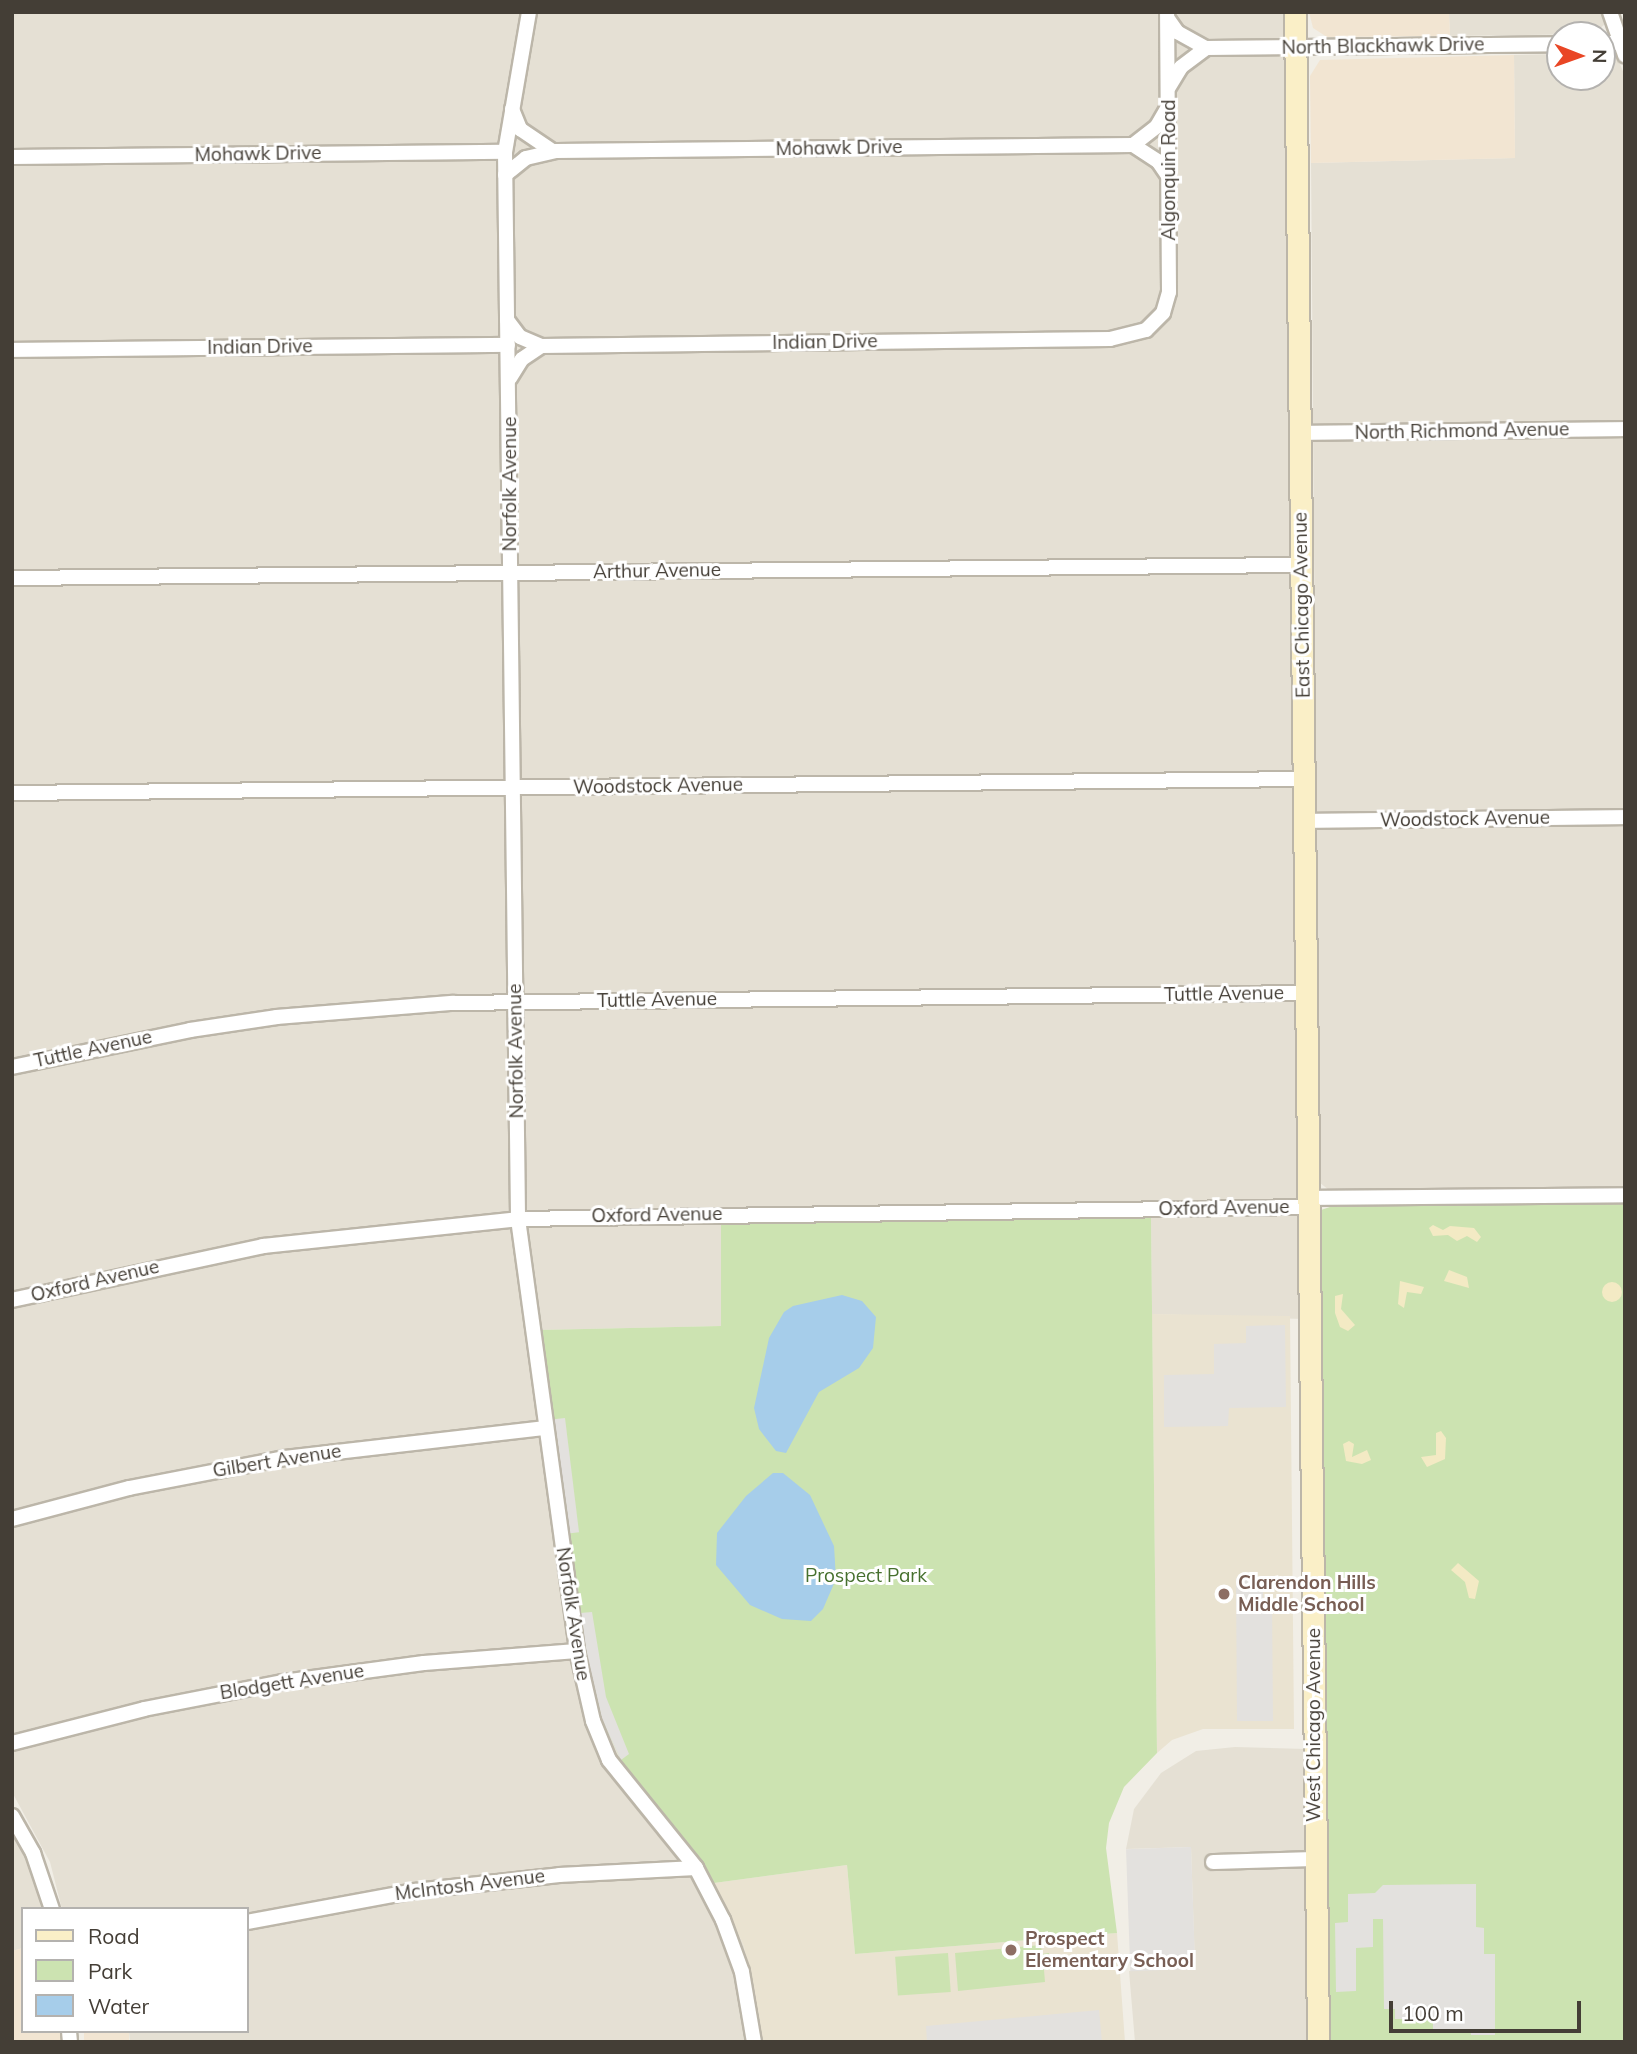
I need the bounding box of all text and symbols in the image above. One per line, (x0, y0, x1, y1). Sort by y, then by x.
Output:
north arrow (1546, 21, 1616, 91)
street label: North Blackhawk Drive (1281, 33, 1485, 59)
text: N (1588, 49, 1612, 64)
street label: Algonquin Road (1158, 99, 1180, 241)
street label: Mohawk Drive (775, 135, 903, 161)
street label: Mohawk Drive (194, 141, 322, 167)
street label: Indian Drive (772, 330, 878, 354)
street label: Indian Drive (207, 335, 313, 359)
street label: Norfolk Avenue (499, 417, 521, 551)
street label: North Richmond Avenue (1355, 418, 1569, 444)
street label: East Chicago Avenue (1289, 512, 1315, 698)
street label: Arthur Avenue (593, 558, 721, 584)
street label: Woodstock Avenue (573, 773, 743, 799)
street label: Woodstock Avenue (1380, 806, 1550, 832)
street label: Tuttle Avenue (1164, 982, 1284, 1006)
street label: Norfolk Avenue (503, 983, 529, 1119)
street label: Tuttle Avenue (597, 988, 717, 1012)
street label: Tuttle Avenue (32, 1025, 154, 1073)
street label: Oxford Avenue (1158, 1195, 1290, 1221)
street label: Oxford Avenue (591, 1202, 723, 1228)
street label: Oxford Avenue (29, 1255, 161, 1307)
street label: Gilbert Avenue (211, 1440, 343, 1482)
street label: Norfolk Avenue (551, 1546, 595, 1682)
park label: Prospect Park (805, 1565, 927, 1587)
place label: Clarendon Hills Middle School (1238, 1572, 1376, 1616)
marker: Clarendon Hills Middle School (1216, 1586, 1232, 1602)
street label: West Chicago Avenue (1303, 1628, 1325, 1822)
street label: Blodgett Avenue (218, 1659, 366, 1705)
street label: McIntosh Avenue (394, 1864, 546, 1906)
legend (21, 1907, 248, 2033)
text: Road (88, 1923, 139, 1949)
place label: Prospect Elementary School (1025, 1928, 1194, 1972)
marker: Prospect Elementary School (1003, 1942, 1019, 1958)
text: Park (88, 1958, 132, 1984)
scale bar (1392, 1988, 1584, 2032)
text: Water (88, 1993, 149, 2019)
text: 100 m (1402, 2000, 1464, 2026)

